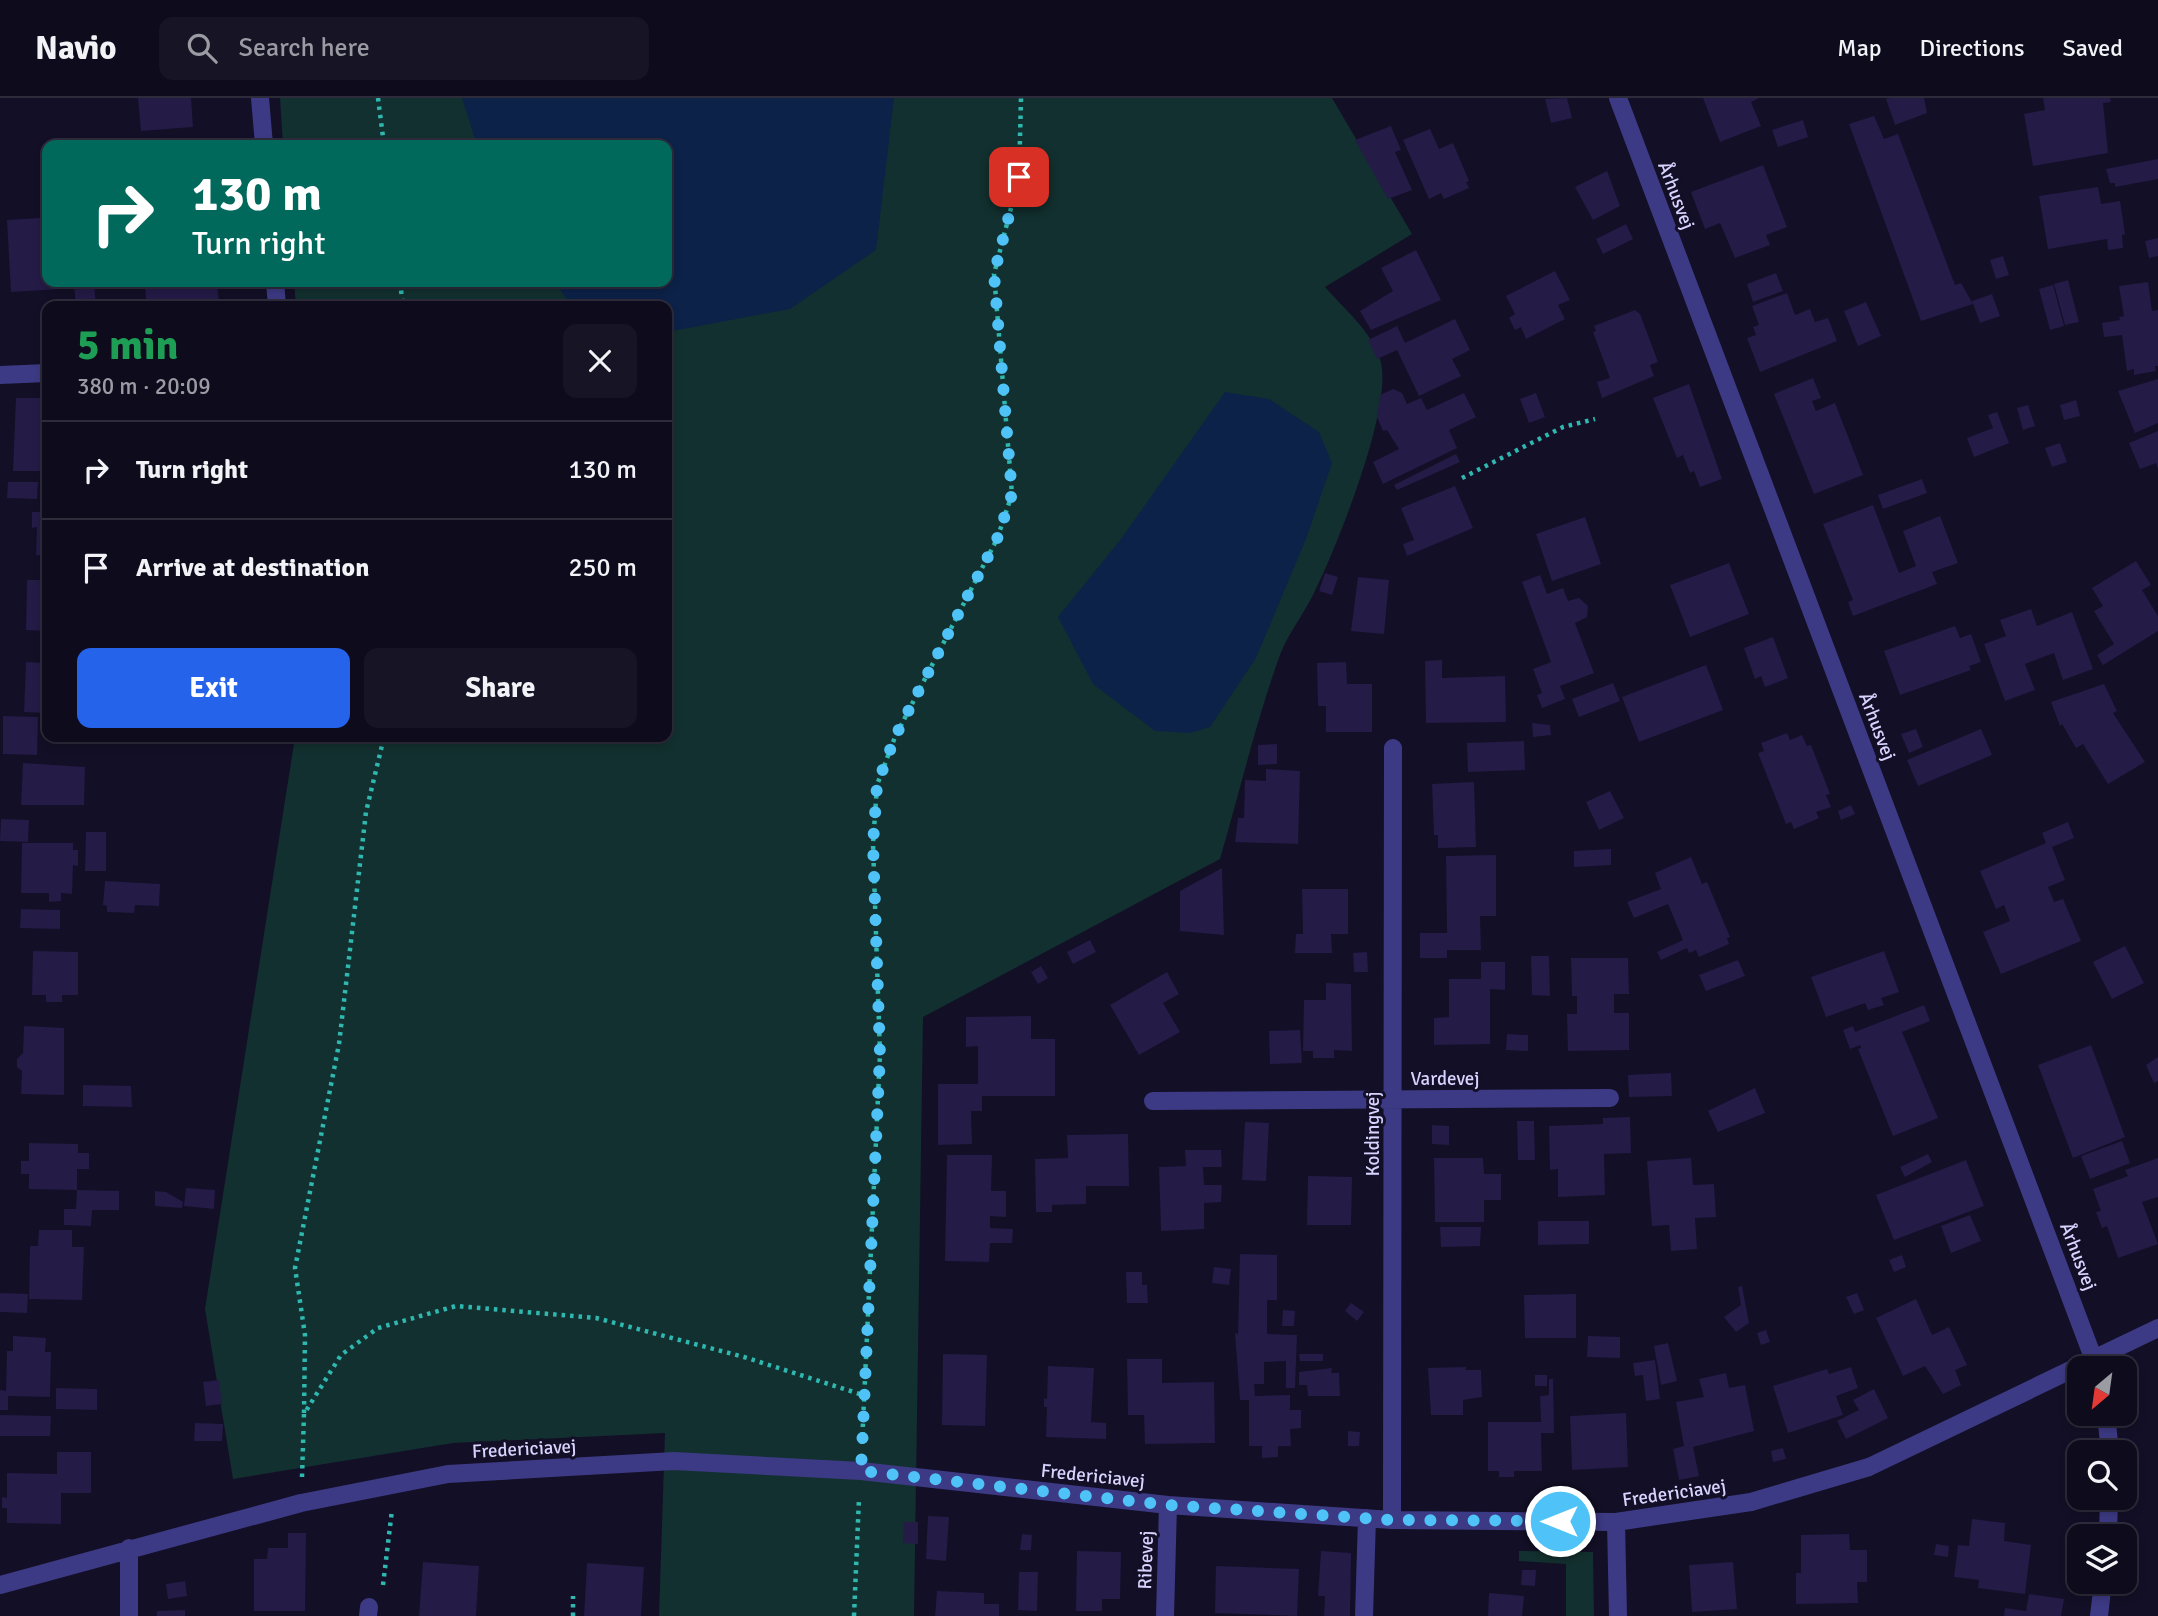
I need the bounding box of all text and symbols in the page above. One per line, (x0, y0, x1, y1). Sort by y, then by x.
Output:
search box (159, 17, 649, 80)
text: Navio (35, 28, 117, 69)
icon: search (183, 29, 221, 67)
text: Search here (239, 32, 370, 64)
text: Map (1837, 33, 1882, 63)
text: Directions (1920, 33, 2025, 63)
text: Saved (2063, 33, 2123, 63)
pin (989, 147, 1049, 207)
icon: arrive (1000, 158, 1038, 196)
street label: Århusvej (1652, 158, 1700, 233)
text: 130 m (192, 164, 322, 224)
icon: right (77, 168, 168, 259)
text: Turn right (192, 224, 325, 263)
text: 5 min (77, 320, 178, 371)
button: close (563, 324, 637, 398)
text: 380 m · 20:09 (77, 372, 211, 401)
icon: right (77, 451, 115, 489)
text: Turn right (136, 454, 248, 486)
text: 130 m (568, 454, 637, 486)
icon: arrive (77, 549, 115, 587)
text: Arrive at destination (136, 552, 369, 584)
text: 250 m (568, 552, 637, 584)
button: Exit (77, 648, 350, 728)
button: Share (364, 648, 637, 728)
street label: Århusvej (1853, 689, 1901, 764)
street label: Vardevej (1410, 1067, 1480, 1091)
street label: Koldingvej (1361, 1091, 1385, 1177)
street label: Århusvej (2054, 1219, 2102, 1294)
north arrow (2067, 1356, 2137, 1426)
map controls (2067, 1356, 2137, 1594)
street label: Fredericiavej (471, 1434, 577, 1464)
button: search (2067, 1440, 2137, 1510)
street label: Fredericiavej (1040, 1459, 1146, 1493)
street label: Fredericiavej (1621, 1474, 1728, 1512)
position arrow (1523, 1484, 1597, 1558)
button: layers (2067, 1524, 2137, 1594)
street label: Ribevej (1133, 1530, 1159, 1590)

